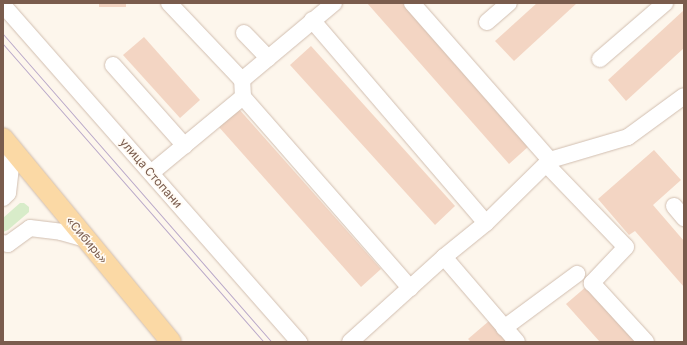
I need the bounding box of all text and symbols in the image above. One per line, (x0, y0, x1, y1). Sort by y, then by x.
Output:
street label: улица Стопани (117, 135, 185, 211)
street label: «Сибирь» (63, 214, 111, 266)

